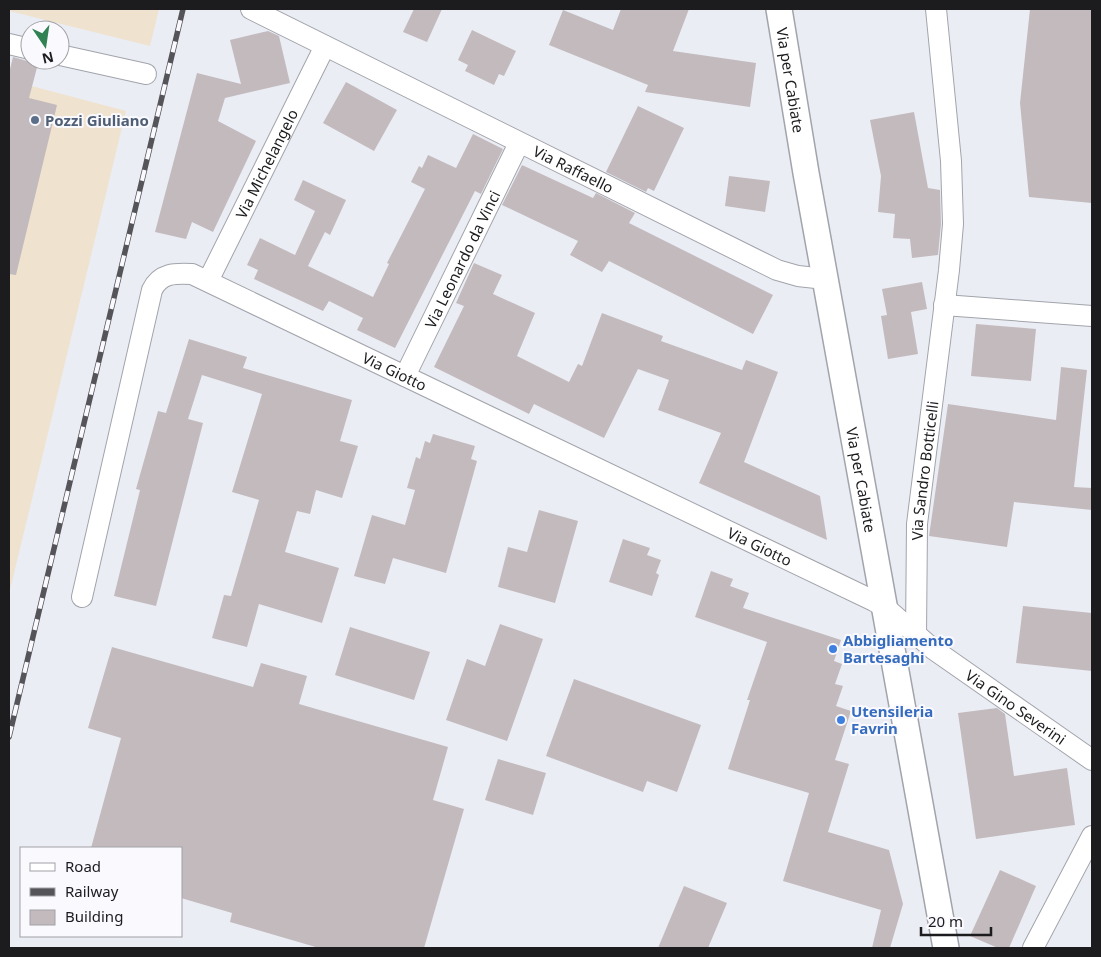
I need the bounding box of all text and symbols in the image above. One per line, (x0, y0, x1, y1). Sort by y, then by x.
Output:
north arrow (20, 20, 70, 70)
street label: Via per Cabiate (772, 26, 809, 134)
text: N (40, 48, 56, 69)
street label: Via Michelangelo (231, 106, 302, 222)
place label: Pozzi Giuliano (45, 110, 149, 130)
marker: Pozzi Giuliano (29, 114, 41, 126)
street label: Via Raffaello (530, 141, 617, 197)
street label: Via Leonardo da Vinci (420, 187, 504, 332)
street label: Via Giotto (359, 347, 430, 395)
street label: Via Sandro Botticelli (907, 400, 942, 540)
street label: Via per Cabiate (842, 426, 881, 534)
street label: Via Giotto (724, 522, 795, 570)
place label: Abbigliamento Bartesaghi (843, 630, 953, 667)
marker: Abbigliamento Bartesaghi (827, 643, 839, 655)
street label: Via Gino Severini (962, 665, 1070, 749)
place label: Utensileria Favrin (851, 701, 933, 738)
marker: Utensileria Favrin (835, 714, 847, 726)
legend (20, 847, 182, 937)
text: Road (65, 856, 101, 876)
text: Railway (65, 881, 119, 901)
scale bar (921, 904, 991, 936)
text: Building (65, 906, 123, 926)
text: 20 m (928, 911, 963, 931)

